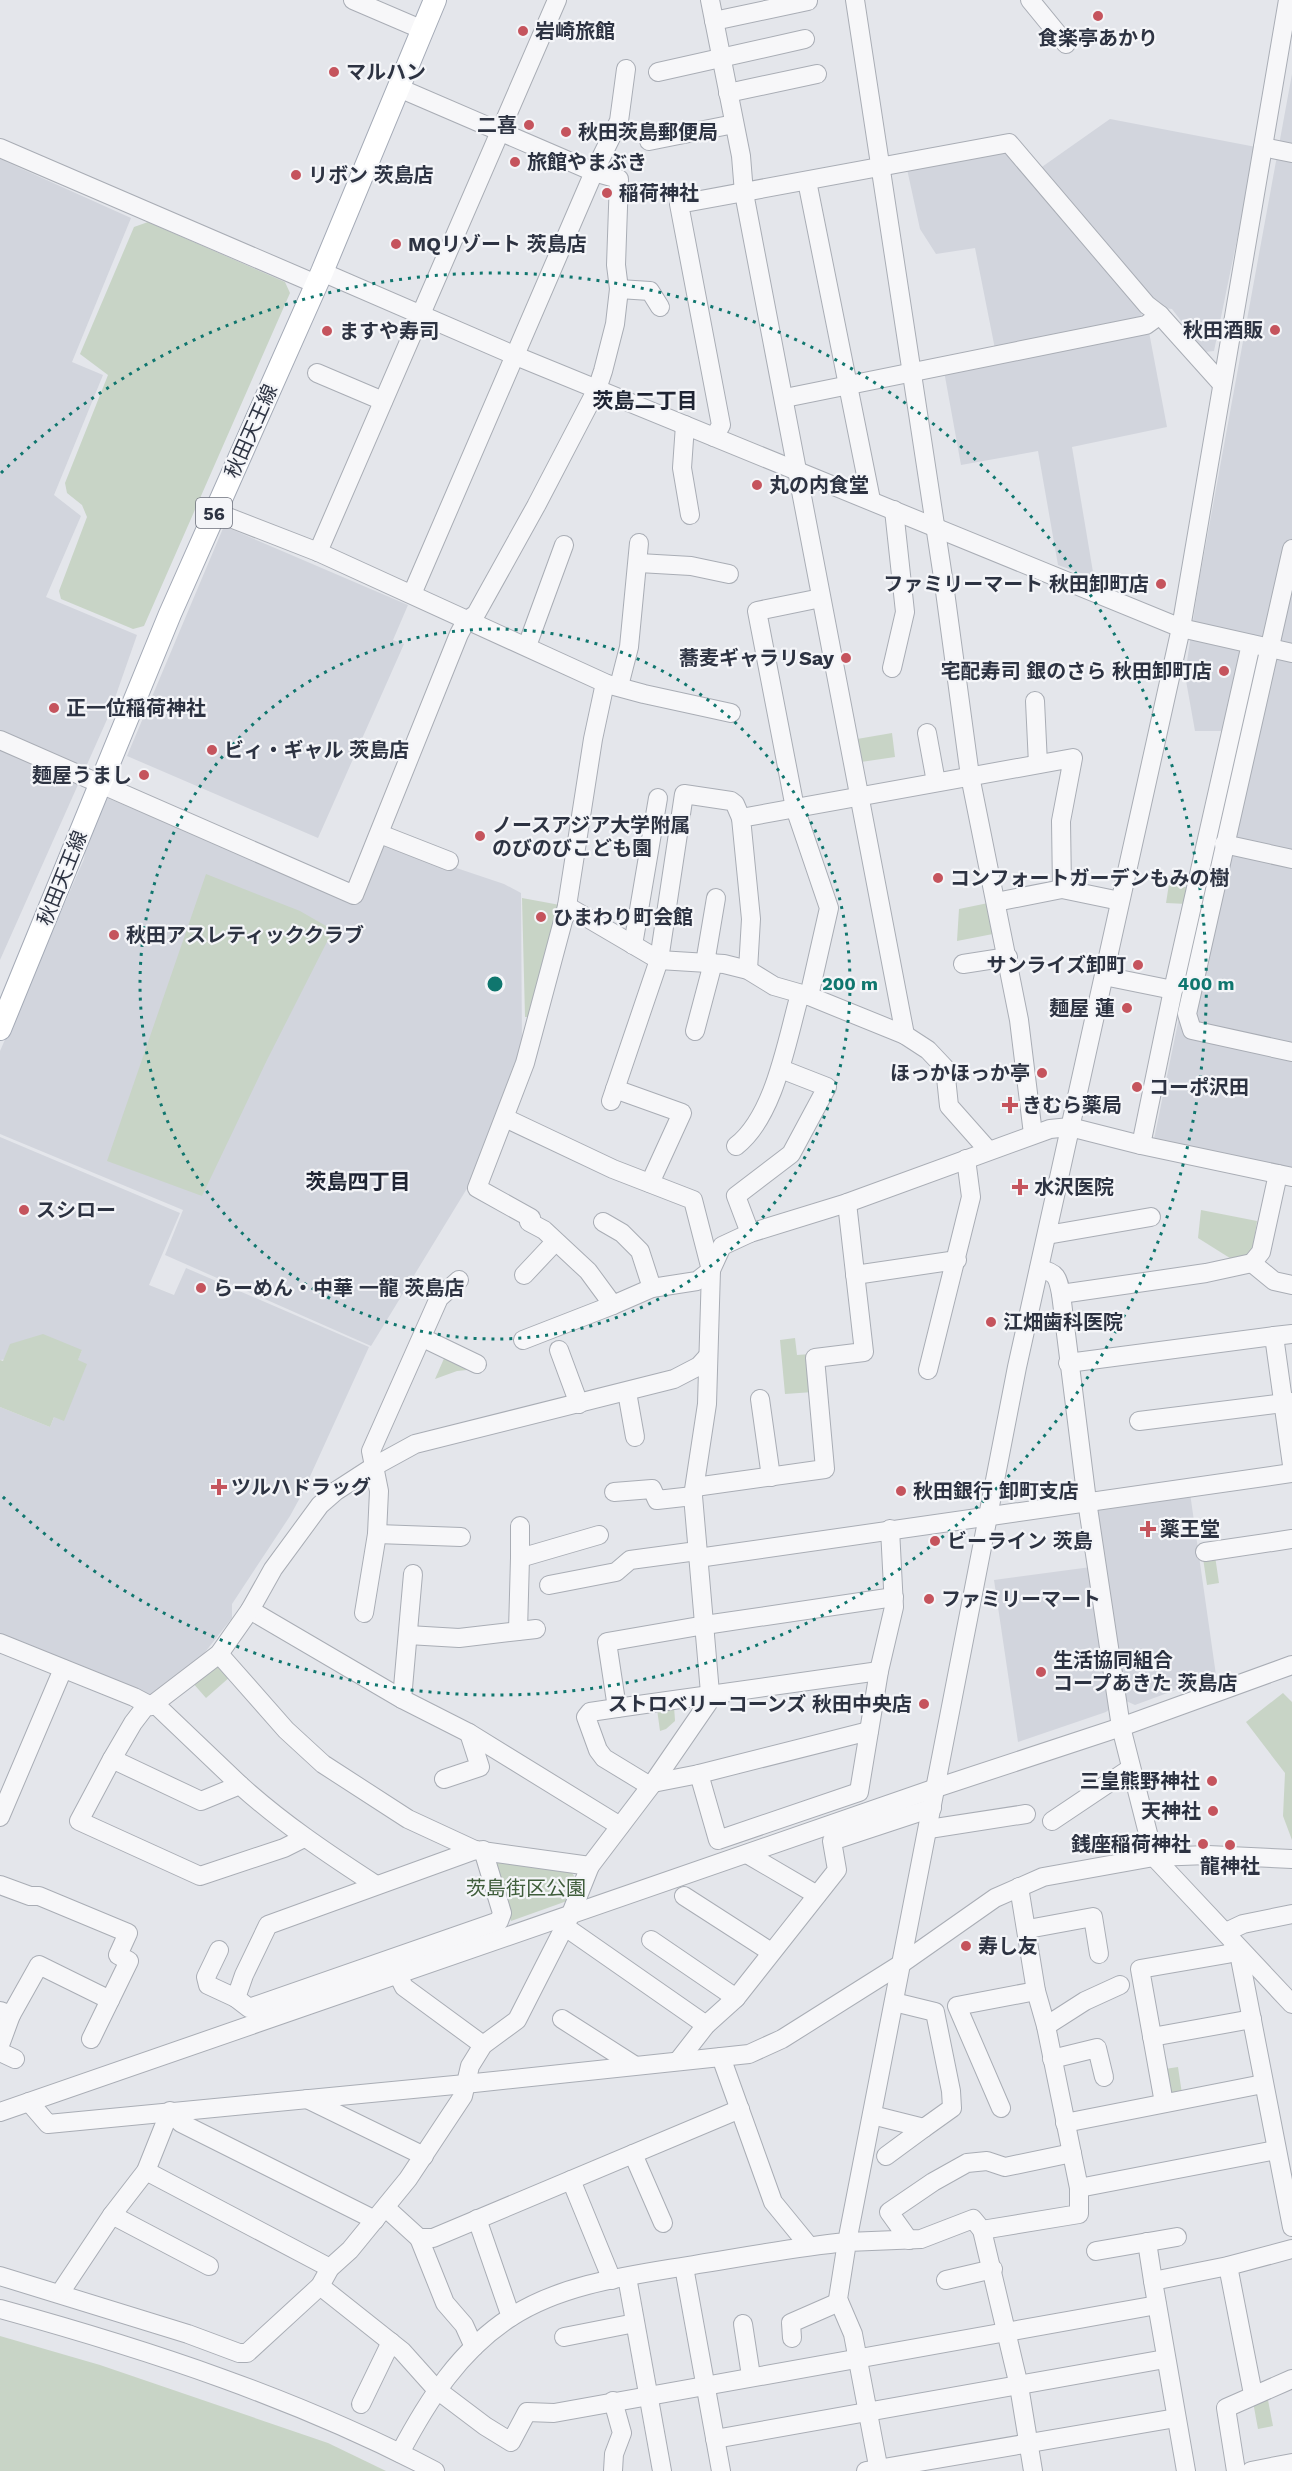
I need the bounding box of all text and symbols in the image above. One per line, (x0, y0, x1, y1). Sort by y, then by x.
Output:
marker: 食楽亭あかり (1091, 9, 1105, 23)
place label: 岩崎旅館 (535, 19, 615, 43)
marker: 岩崎旅館 (516, 24, 530, 38)
place label: 食楽亭あかり (1038, 26, 1158, 50)
place label: マルハン (346, 60, 426, 84)
marker: マルハン (327, 65, 341, 79)
place label: 二喜 (477, 113, 517, 137)
marker: 二喜 (522, 118, 536, 132)
place label: 秋田茨島郵便局 (578, 120, 718, 144)
marker: 秋田茨島郵便局 (559, 125, 573, 139)
place label: 旅館やまぶき (527, 150, 647, 174)
marker: 旅館やまぶき (508, 155, 522, 169)
place label: リボン 茨島店 (308, 163, 434, 187)
marker: リボン 茨島店 (289, 168, 303, 182)
place label: 稲荷神社 (619, 181, 699, 205)
marker: 稲荷神社 (600, 186, 614, 200)
place label: MQリゾート 茨島店 (408, 232, 587, 256)
marker: MQリゾート 茨島店 (389, 237, 403, 251)
place label: 秋田酒販 (1183, 318, 1263, 342)
place label: ますや寿司 (339, 319, 439, 343)
marker: 秋田酒販 (1268, 323, 1282, 337)
marker: ますや寿司 (320, 324, 334, 338)
street label: 秋田天王線 (220, 380, 282, 482)
district label: 茨島二丁目 (593, 388, 698, 413)
place label: 丸の内食堂 (769, 473, 869, 497)
marker: 丸の内食堂 (750, 478, 764, 492)
road number: 56 (196, 498, 232, 528)
place label: ファミリーマート 秋田卸町店 (883, 572, 1149, 596)
marker: ファミリーマート 秋田卸町店 (1154, 577, 1168, 591)
place label: 蕎麦ギャラリSay (679, 646, 835, 670)
marker: 蕎麦ギャラリSay (839, 651, 853, 665)
place label: 宅配寿司 銀のさら 秋田卸町店 (941, 659, 1212, 683)
marker: 宅配寿司 銀のさら 秋田卸町店 (1217, 664, 1231, 678)
place label: 正一位稲荷神社 (66, 696, 206, 720)
marker: 正一位稲荷神社 (47, 701, 61, 715)
place label: ビィ・ギャル 茨島店 (224, 738, 409, 762)
marker: ビィ・ギャル 茨島店 (205, 743, 219, 757)
place label: 麺屋うまし (32, 763, 132, 787)
marker: 麺屋うまし (137, 768, 151, 782)
place label: ノースアジア大学附属 のびのびこども園 (492, 813, 690, 860)
street label: 秋田天王線 (32, 827, 92, 929)
marker: ノースアジア大学附属 のびのびこども園 (473, 829, 487, 843)
place label: コンフォートガーデンもみの樹 (950, 866, 1229, 890)
marker: コンフォートガーデンもみの樹 (931, 871, 945, 885)
place label: ひまわり町会館 (553, 905, 693, 929)
marker: ひまわり町会館 (534, 910, 548, 924)
place label: 秋田アスレティッククラブ (126, 923, 364, 947)
marker: 秋田アスレティッククラブ (107, 928, 121, 942)
place label: サンライズ卸町 (987, 953, 1126, 977)
marker: サンライズ卸町 (1131, 958, 1145, 972)
text: 200 m (822, 973, 878, 994)
text: 400 m (1178, 973, 1234, 994)
centre of rings (485, 974, 505, 994)
place label: 麺屋 蓮 (1049, 996, 1115, 1020)
marker: 麺屋 蓮 (1120, 1001, 1134, 1015)
place label: ほっかほっか亭 (890, 1061, 1030, 1085)
marker: ほっかほっか亭 (1035, 1066, 1049, 1080)
place label: コーポ沢田 (1149, 1075, 1249, 1099)
marker: コーポ沢田 (1130, 1080, 1144, 1094)
place label: きむら薬局 (1022, 1093, 1122, 1117)
marker: きむら薬局 (1003, 1098, 1017, 1112)
district label: 茨島四丁目 (306, 1169, 411, 1194)
place label: 水沢医院 (1034, 1175, 1114, 1199)
marker: 水沢医院 (1011, 1178, 1029, 1196)
place label: スシロー (36, 1198, 116, 1222)
marker: スシロー (17, 1203, 31, 1217)
place label: らーめん・中華 一龍 茨島店 (213, 1276, 464, 1300)
marker: らーめん・中華 一龍 茨島店 (194, 1281, 208, 1295)
place label: 江畑歯科医院 (1003, 1310, 1123, 1334)
marker: 江畑歯科医院 (984, 1315, 998, 1329)
place label: ツルハドラッグ (231, 1475, 371, 1499)
place label: 秋田銀行 卸町支店 (913, 1479, 1079, 1503)
marker: ツルハドラッグ (212, 1480, 226, 1494)
marker: 秋田銀行 卸町支店 (894, 1484, 908, 1498)
place label: 薬王堂 (1160, 1517, 1220, 1541)
marker: 薬王堂 (1141, 1522, 1155, 1536)
place label: ビーライン 茨島 (947, 1529, 1093, 1553)
marker: ビーライン 茨島 (928, 1534, 942, 1548)
place label: ファミリーマート (941, 1587, 1101, 1611)
marker: ファミリーマート (922, 1592, 936, 1606)
place label: 生活協同組合 コープあきた 茨島店 (1053, 1648, 1238, 1695)
marker: 生活協同組合 コープあきた 茨島店 (1034, 1665, 1048, 1679)
place label: ストロベリーコーンズ 秋田中央店 (608, 1692, 912, 1716)
marker: ストロベリーコーンズ 秋田中央店 (917, 1697, 931, 1711)
place label: 三皇熊野神社 (1080, 1769, 1200, 1793)
marker: 三皇熊野神社 (1205, 1774, 1219, 1788)
place label: 天神社 (1141, 1799, 1201, 1823)
marker: 天神社 (1206, 1804, 1220, 1818)
place label: 銭座稲荷神社 (1071, 1832, 1191, 1856)
marker: 銭座稲荷神社 (1196, 1837, 1210, 1851)
marker: 龍神社 (1223, 1838, 1237, 1852)
place label: 龍神社 (1200, 1854, 1260, 1878)
park label: 茨島街区公園 (466, 1876, 586, 1900)
place label: 寿し友 (978, 1934, 1038, 1958)
marker: 寿し友 (959, 1939, 973, 1953)

